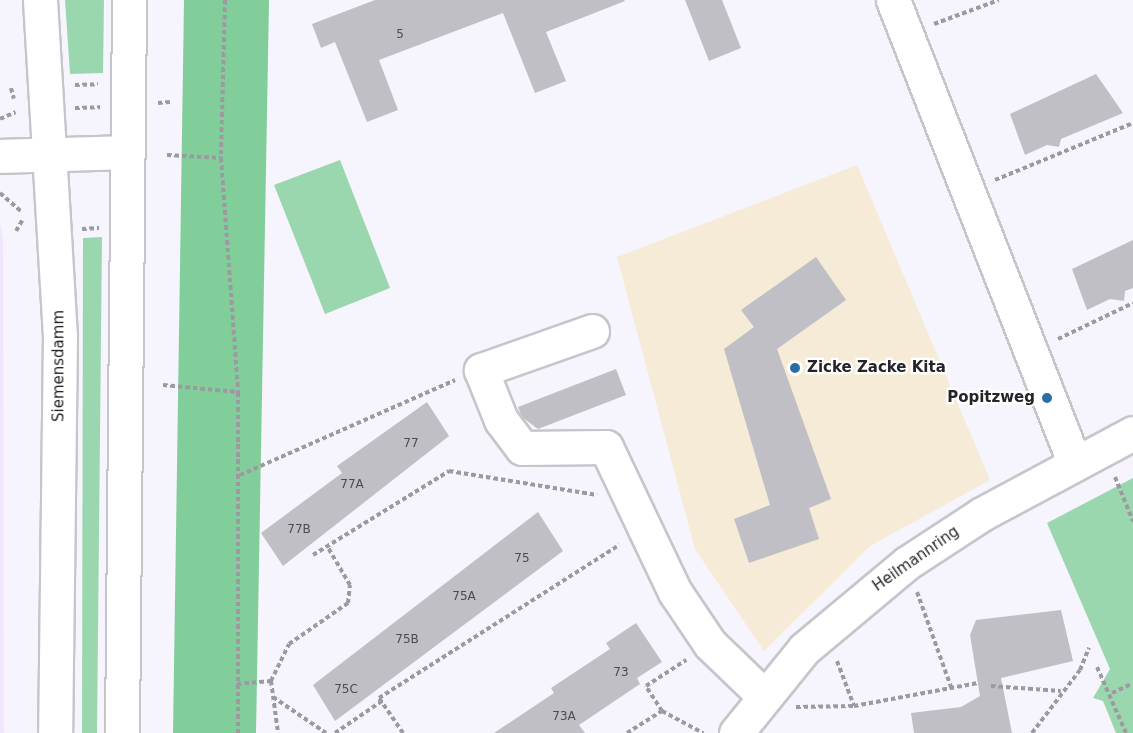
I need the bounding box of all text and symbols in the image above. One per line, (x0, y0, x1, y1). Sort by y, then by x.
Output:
house number: 5 (396, 28, 404, 42)
street label: Siemensdamm (50, 310, 68, 422)
place label: Zicke Zacke Kita (807, 359, 946, 377)
marker: Zicke Zacke Kita (788, 361, 802, 375)
place label: Popitzweg (947, 389, 1035, 407)
marker: Popitzweg (1040, 391, 1054, 405)
house number: 77 (403, 437, 419, 451)
house number: 77A (340, 478, 364, 492)
house number: 77B (287, 523, 311, 537)
street label: Heilmannring (869, 523, 963, 595)
house number: 75 (514, 552, 530, 566)
house number: 75A (452, 590, 476, 604)
house number: 75B (395, 633, 419, 647)
house number: 73 (613, 666, 629, 680)
house number: 75C (334, 683, 358, 697)
house number: 73A (552, 710, 576, 724)

